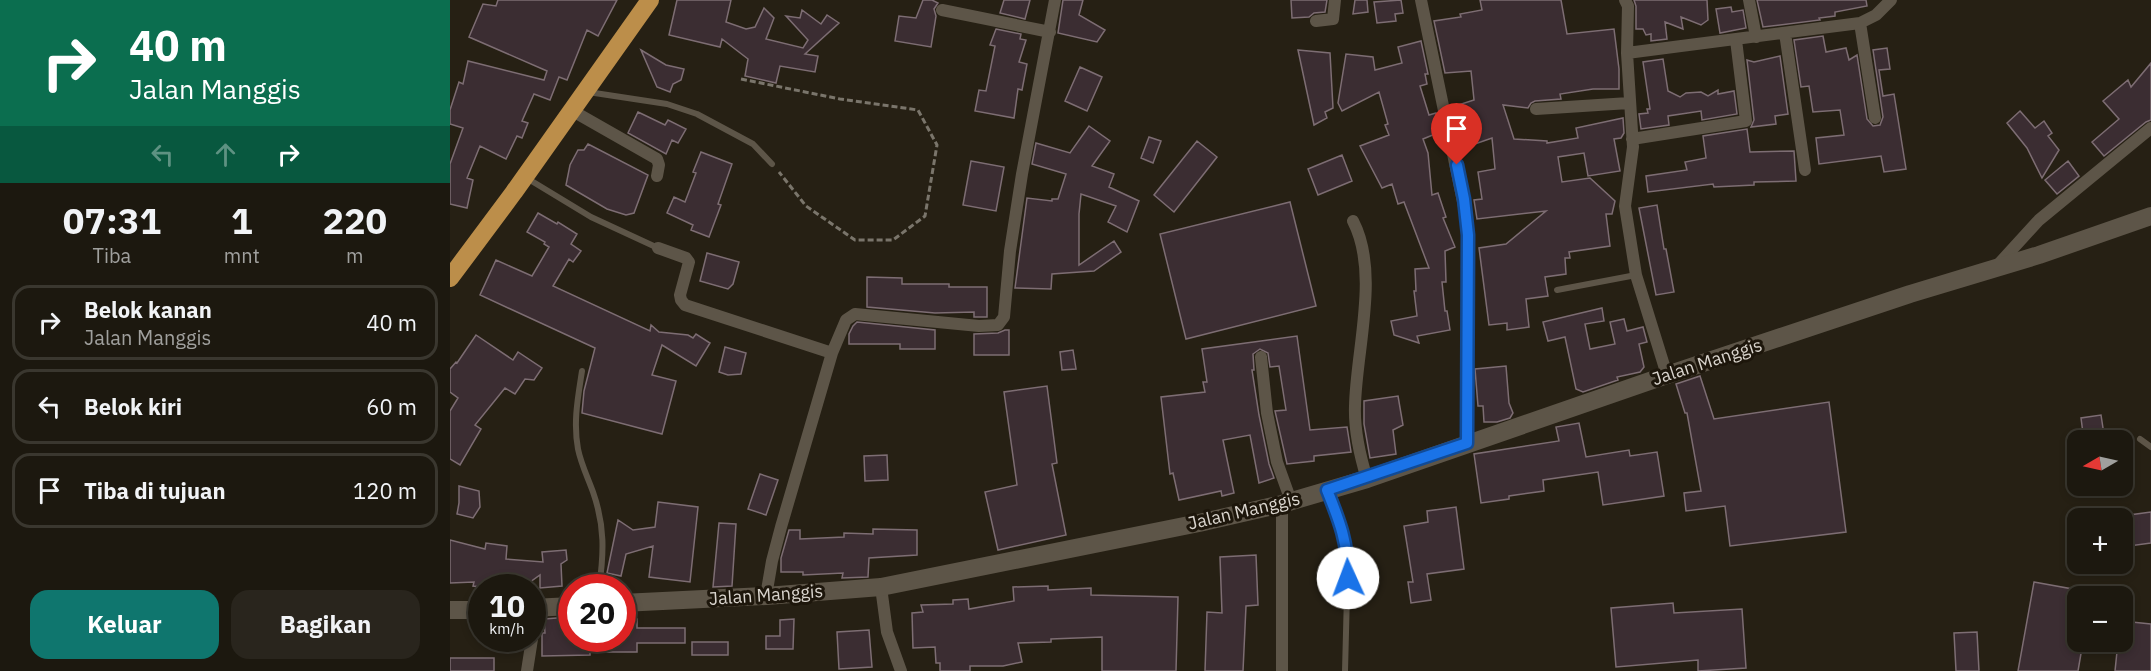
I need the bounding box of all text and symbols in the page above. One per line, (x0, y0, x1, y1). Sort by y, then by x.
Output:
text: 40 m (129, 18, 227, 73)
icon: right (30, 24, 108, 102)
text: Jalan Manggis (129, 71, 301, 106)
pin (1431, 103, 1482, 165)
icon: arrive (1440, 112, 1473, 145)
icon: left (146, 138, 179, 171)
icon: ahead (209, 138, 242, 171)
icon: right (272, 138, 305, 171)
text: 07:31 (63, 197, 161, 244)
text: 1 (231, 197, 253, 244)
text: 220 (322, 197, 387, 244)
text: Tiba (93, 242, 131, 269)
text: mnt (224, 242, 260, 269)
text: m (346, 242, 364, 269)
text: Belok kanan (84, 295, 212, 324)
icon: right (33, 306, 66, 339)
text: 40 m (366, 308, 417, 337)
text: Jalan Manggis (84, 324, 211, 351)
street label: Jalan Manggis (1649, 333, 1765, 390)
icon: left (33, 390, 66, 423)
text: Belok kiri (84, 392, 182, 421)
text: 60 m (366, 392, 417, 421)
north arrow (2067, 430, 2133, 496)
map controls (2067, 430, 2133, 652)
icon: arrive (33, 474, 66, 507)
text: Tiba di tujuan (84, 476, 226, 505)
text: 120 m (353, 476, 417, 505)
street label: Jalan Manggis (1185, 486, 1302, 535)
button: + (2067, 508, 2133, 574)
position arrow (1316, 546, 1380, 610)
speed limit sign: 20 (558, 574, 636, 652)
street label: Jalan Manggis (708, 579, 824, 610)
text: 10 (489, 586, 525, 625)
button: − (2067, 586, 2133, 652)
button: Keluar (30, 590, 219, 659)
button: Bagikan (231, 590, 420, 659)
text: km/h (489, 619, 525, 638)

